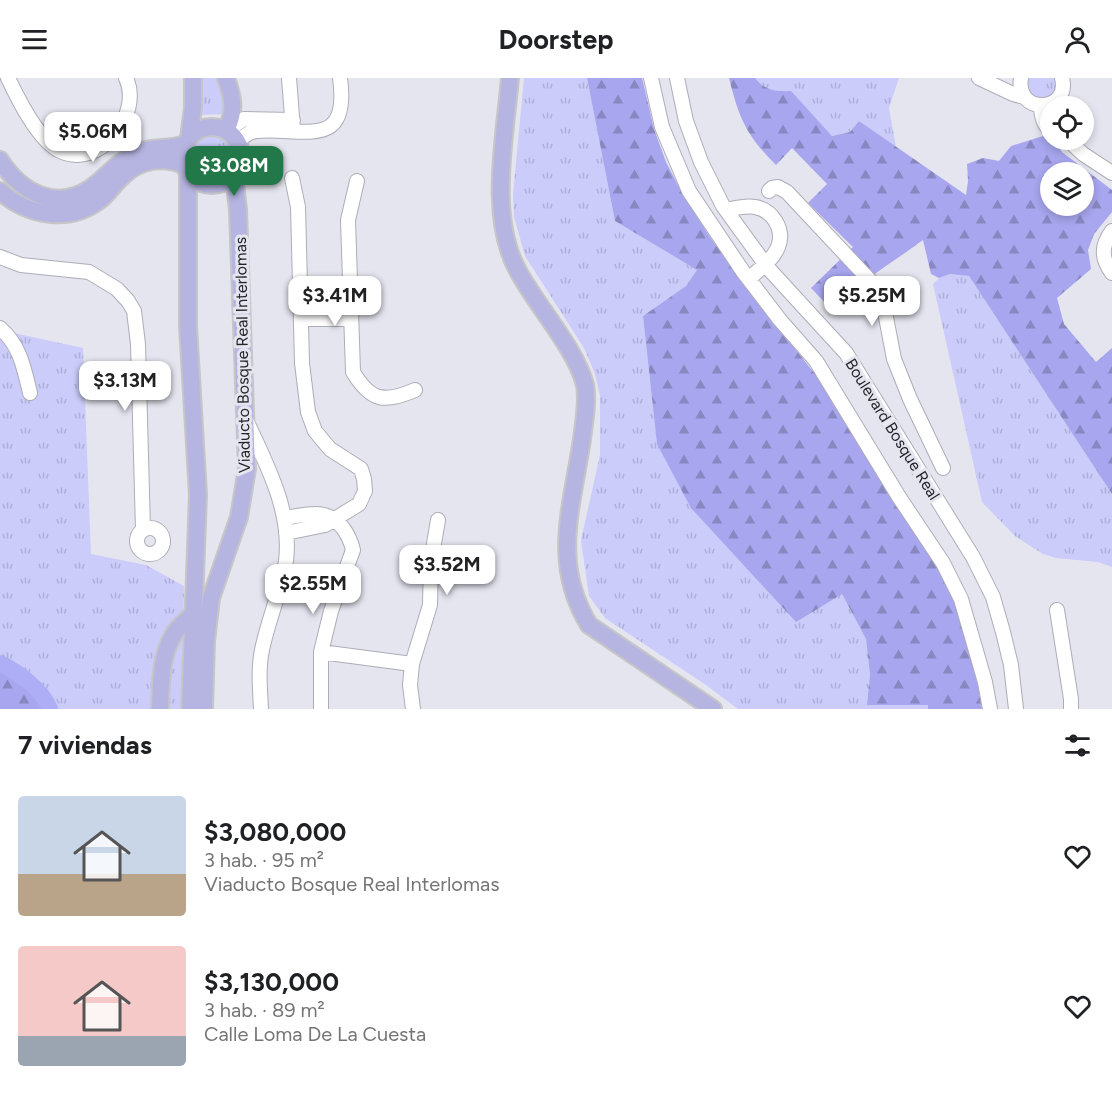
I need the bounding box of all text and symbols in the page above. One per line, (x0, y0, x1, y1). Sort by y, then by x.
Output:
icon: menu (18, 23, 51, 56)
text: Doorstep (499, 23, 613, 56)
icon: person (1061, 23, 1094, 56)
map controls (1040, 96, 1094, 216)
button: locate (1040, 96, 1094, 150)
pin: $5.06M (44, 112, 142, 163)
text: $5.06M (58, 119, 128, 143)
pin: $3.08M (185, 146, 283, 197)
text: $3.08M (199, 153, 269, 177)
button: layers (1040, 162, 1094, 216)
street label: Viaducto Bosque Real Interlomas (231, 237, 254, 473)
pin: $3.41M (286, 276, 384, 327)
pin: $5.25M (823, 276, 921, 327)
text: $3.41M (302, 283, 368, 307)
text: $5.25M (838, 283, 906, 307)
street label: Boulevard Bosque Real (841, 355, 944, 503)
pin: $3.13M (76, 361, 174, 412)
text: $3.13M (93, 368, 157, 392)
pin: $3.52M (398, 545, 496, 596)
text: $3.52M (413, 552, 481, 576)
pin: $2.55M (264, 564, 362, 615)
text: $2.55M (279, 571, 347, 595)
text: 7 viviendas (18, 729, 152, 761)
icon: filters (1061, 729, 1094, 762)
text: $3,080,000 (204, 816, 346, 848)
icon: home (66, 820, 138, 892)
icon: heart (1061, 840, 1094, 873)
text: 3 hab. · 95 m² (204, 848, 324, 872)
text: Viaducto Bosque Real Interlomas (204, 872, 499, 896)
text: $3,130,000 (204, 966, 339, 998)
icon: home (66, 970, 138, 1042)
icon: heart (1061, 990, 1094, 1023)
text: 3 hab. · 89 m² (204, 998, 325, 1022)
text: Calle Loma De La Cuesta (204, 1022, 426, 1046)

